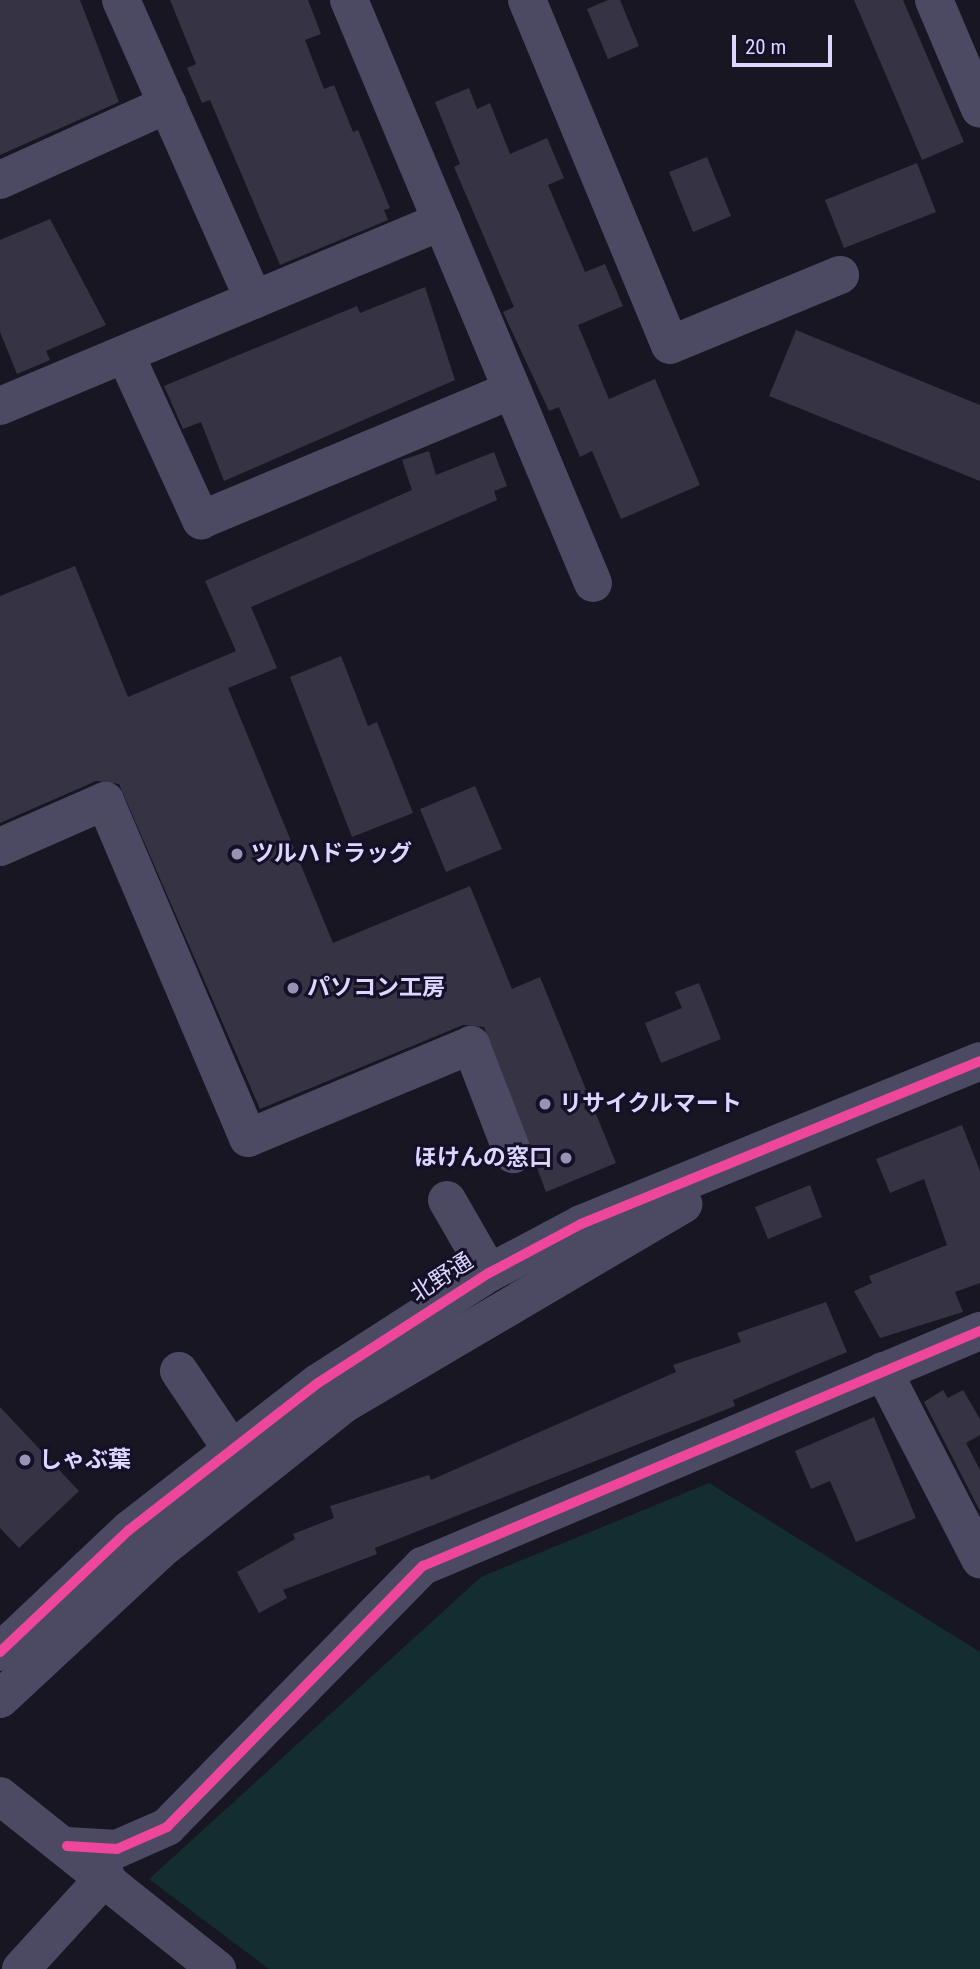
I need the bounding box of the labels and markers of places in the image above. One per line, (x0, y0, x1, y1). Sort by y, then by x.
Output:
place label: ツルハドラッグ (251, 840, 412, 868)
marker: ツルハドラッグ (229, 846, 245, 862)
place label: パソコン工房 (307, 974, 445, 1002)
marker: パソコン工房 (285, 980, 301, 996)
place label: リサイクルマート (559, 1090, 743, 1118)
marker: リサイクルマート (537, 1096, 553, 1112)
place label: ほけんの窓口 (414, 1144, 552, 1172)
marker: ほけんの窓口 (558, 1150, 574, 1166)
place label: しゃぶ葉 (39, 1446, 131, 1474)
marker: しゃぶ葉 (17, 1452, 33, 1468)

